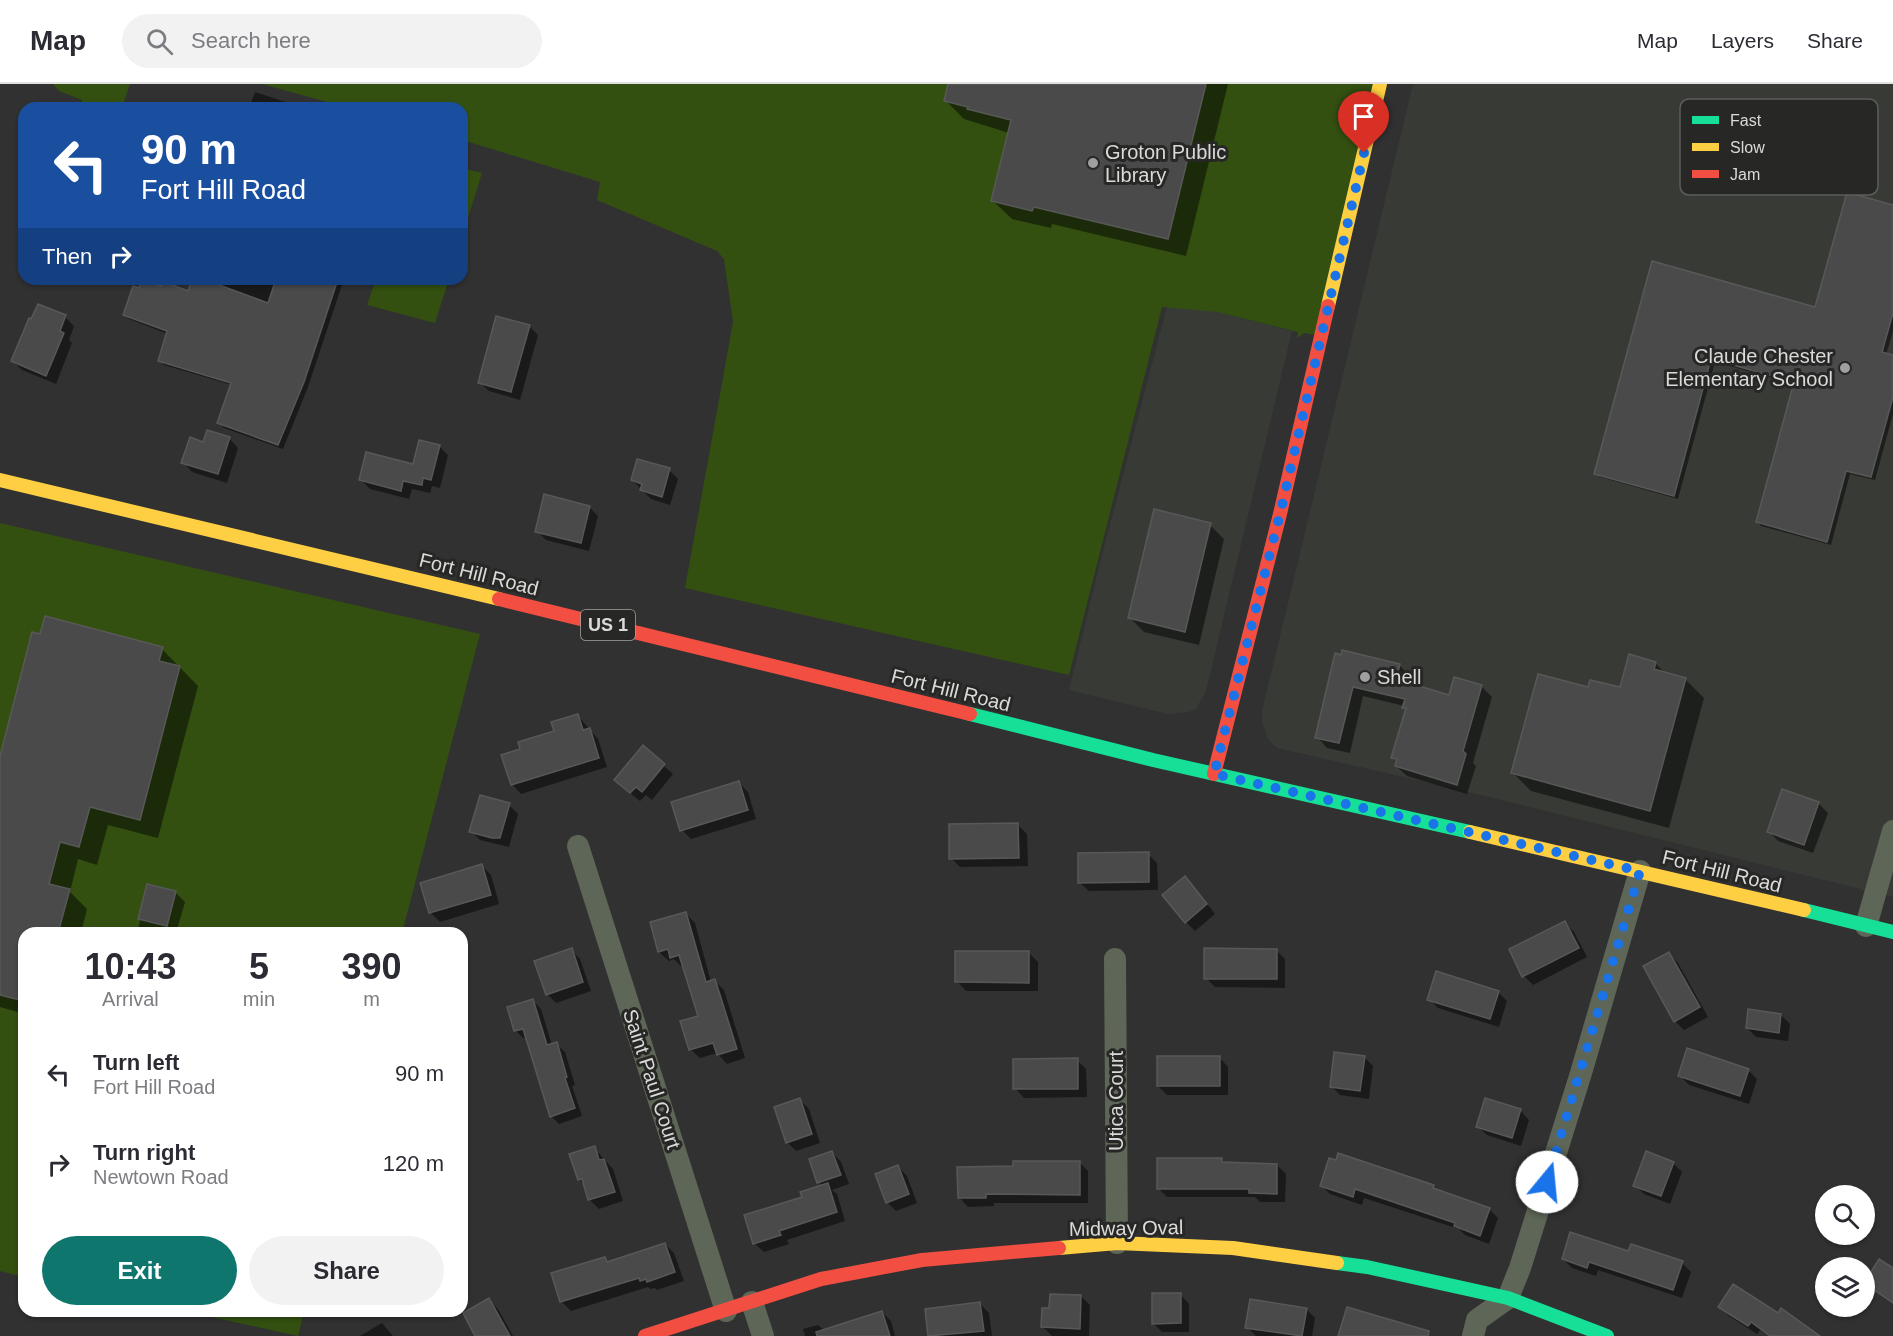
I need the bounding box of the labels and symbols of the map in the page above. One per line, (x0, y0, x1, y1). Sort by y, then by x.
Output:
pin (1338, 91, 1389, 153)
legend (1680, 99, 1878, 195)
text: Fast (1730, 112, 1762, 129)
text: Slow (1730, 139, 1765, 156)
place label: Groton Public Library (1105, 141, 1226, 186)
marker: Groton Public Library (1086, 156, 1100, 170)
text: Jam (1730, 166, 1760, 183)
place label: Claude Chester Elementary School (1665, 345, 1833, 390)
marker: Claude Chester Elementary School (1838, 361, 1852, 375)
street label: Fort Hill Road (417, 549, 541, 599)
road number: US 1 (581, 610, 635, 640)
street label: Fort Hill Road (889, 665, 1013, 715)
place label: Shell (1377, 666, 1421, 688)
marker: Shell (1358, 670, 1372, 684)
street label: Fort Hill Road (1660, 846, 1784, 896)
street label: Saint Paul Court (619, 1006, 685, 1152)
street label: Utica Court (1105, 1051, 1127, 1151)
position arrow (1515, 1150, 1579, 1214)
street label: Midway Oval (1069, 1216, 1183, 1240)

